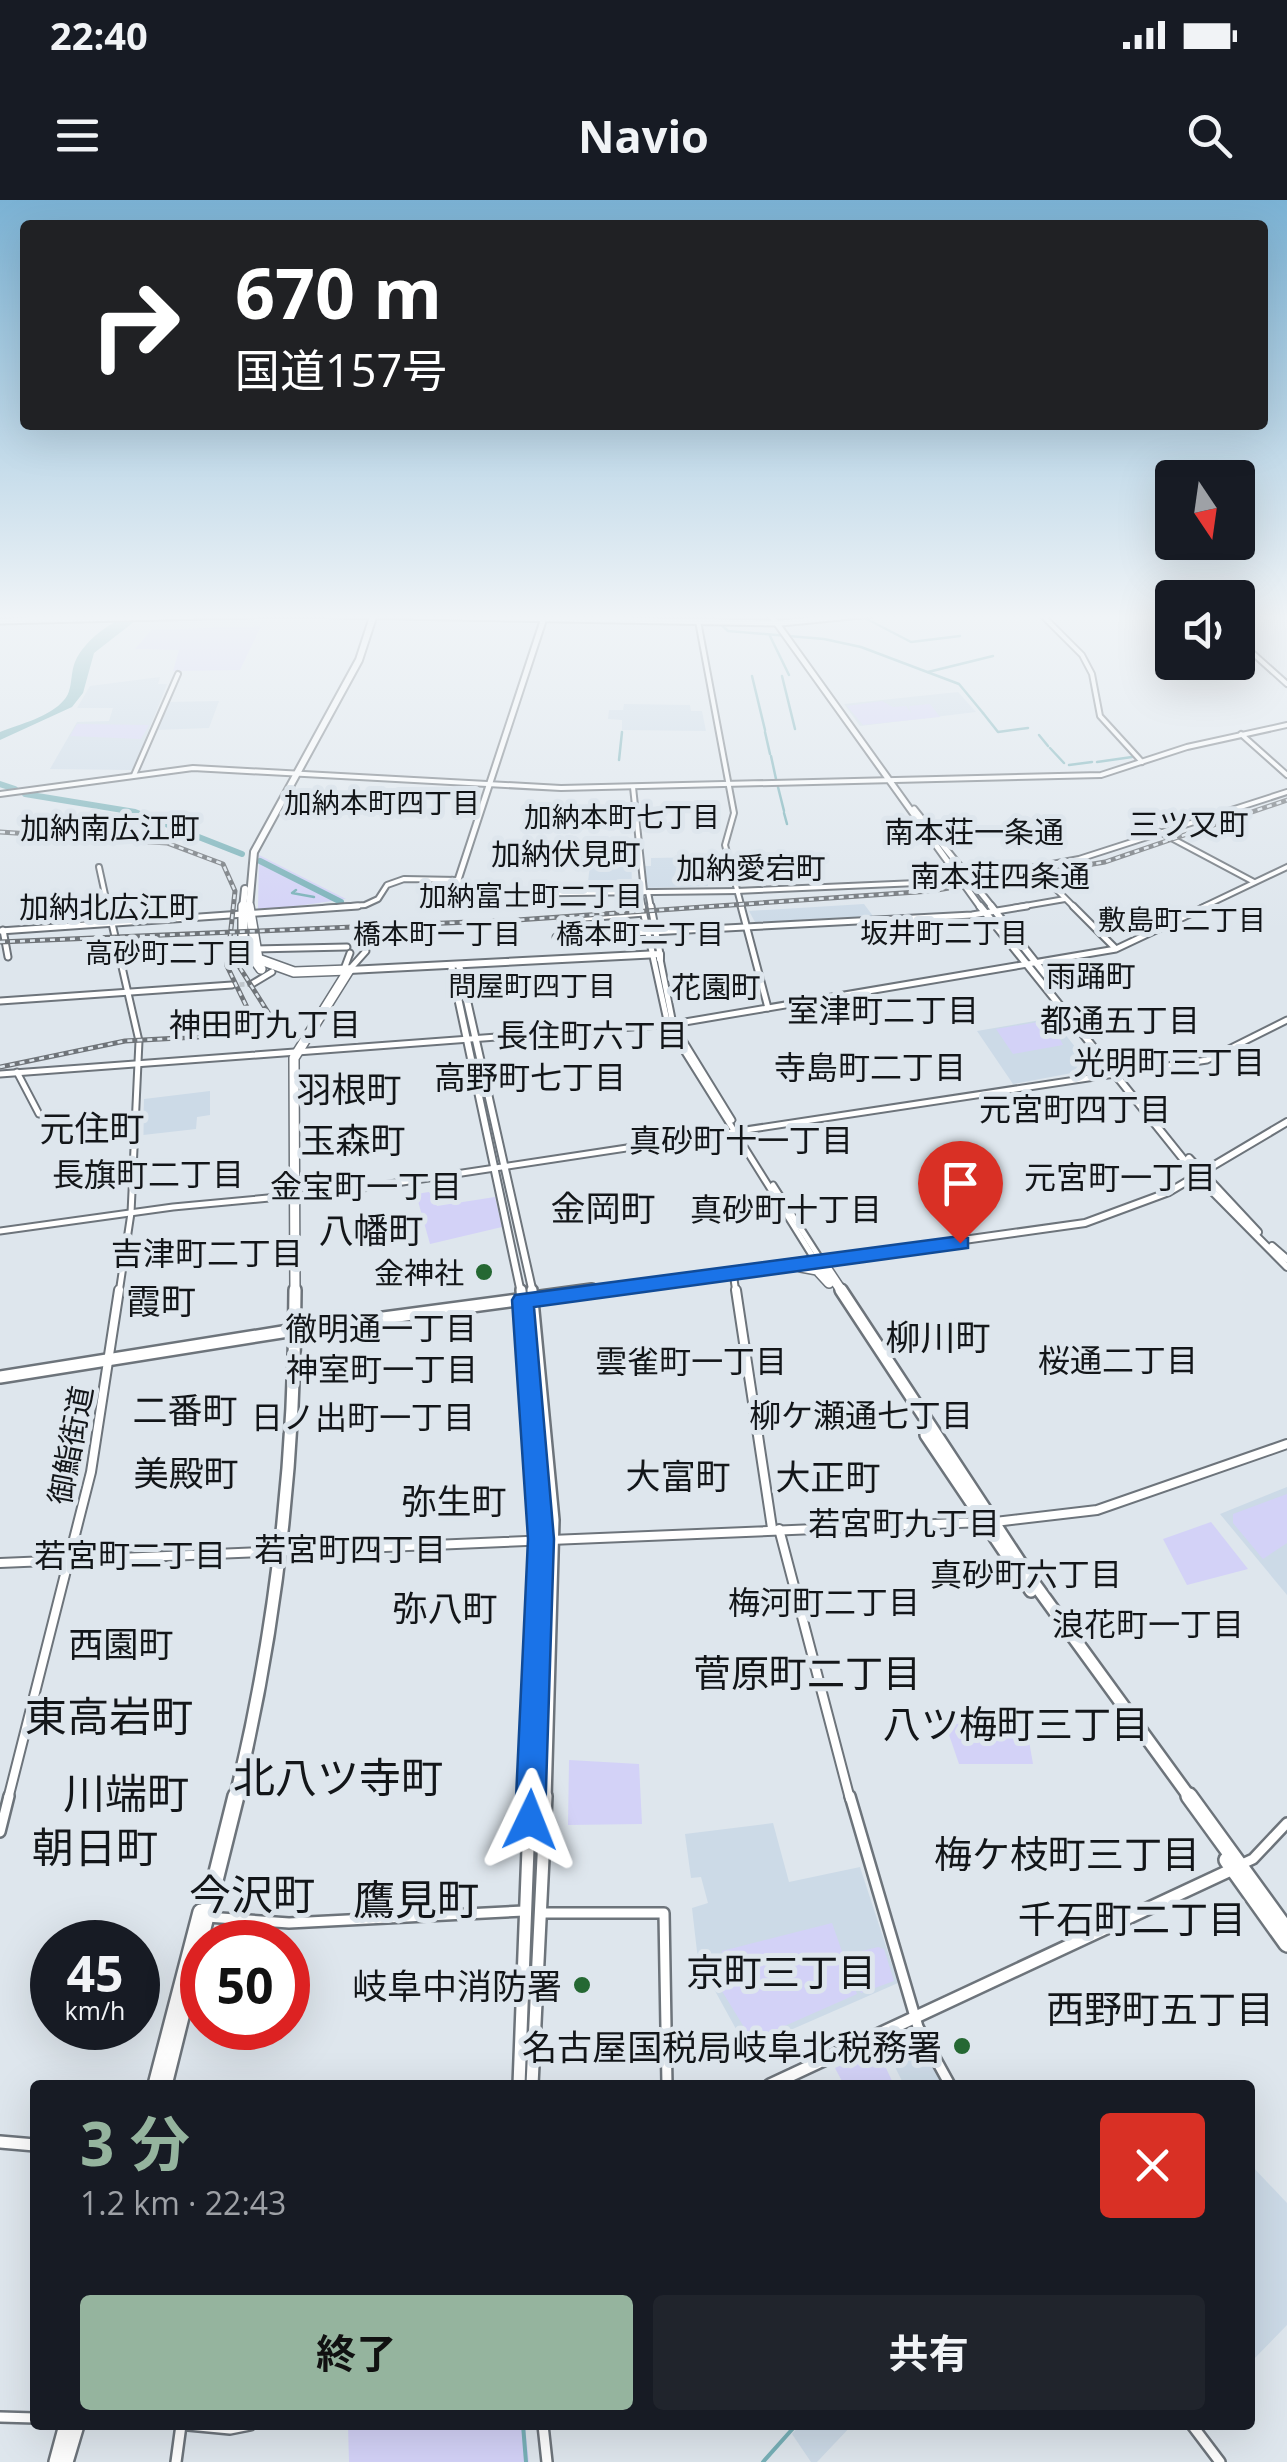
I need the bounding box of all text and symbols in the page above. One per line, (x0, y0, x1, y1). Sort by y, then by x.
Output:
text: 22:40 (50, 9, 148, 61)
text: Navio (578, 105, 709, 166)
icon: menu (50, 108, 105, 163)
icon: search (1182, 108, 1237, 163)
text: 670 m (235, 244, 442, 340)
icon: right (70, 260, 200, 390)
text: 国道157号 (235, 339, 447, 400)
north arrow (1155, 460, 1255, 560)
map controls (1155, 460, 1255, 680)
button: sound (1155, 580, 1255, 680)
district label: 加納本町四丁目 (284, 783, 480, 821)
district label: 加納本町七丁目 (524, 797, 720, 835)
district label: 三ツ又町 (1129, 803, 1249, 844)
district label: 加納南広江町 (20, 807, 200, 848)
district label: 南本荘一条通 (884, 811, 1064, 852)
district label: 加納伏見町 (491, 833, 641, 874)
district label: 加納愛宕町 (676, 847, 826, 888)
district label: 南本荘四条通 (910, 855, 1090, 896)
district label: 加納富士町二丁目 (419, 876, 643, 914)
district label: 加納北広江町 (19, 886, 199, 927)
district label: 敷島町二丁目 (1098, 900, 1266, 938)
district label: 坂井町二丁目 (860, 913, 1028, 951)
district label: 橋本町一丁目 (353, 914, 521, 952)
district label: 橋本町二丁目 (556, 914, 724, 952)
district label: 高砂町二丁目 (85, 933, 253, 971)
district label: 雨踊町 (1046, 955, 1136, 996)
district label: 問屋町四丁目 (448, 966, 616, 1004)
district label: 花園町 (671, 966, 761, 1007)
district label: 室津町二丁目 (787, 988, 979, 1031)
district label: 都通五丁目 (1040, 998, 1200, 1041)
district label: 神田町九丁目 (169, 1002, 361, 1045)
district label: 長住町六丁目 (496, 1013, 688, 1056)
district label: 光明町三丁目 (1073, 1040, 1265, 1083)
district label: 寺島町二丁目 (774, 1045, 966, 1088)
district label: 高野町七丁目 (434, 1055, 626, 1098)
district label: 羽根町 (296, 1065, 402, 1112)
district label: 元宮町四丁目 (979, 1087, 1171, 1130)
district label: 元住町 (39, 1104, 145, 1151)
district label: 玉森町 (300, 1116, 406, 1163)
district label: 真砂町十一丁目 (629, 1118, 853, 1161)
pin (918, 1141, 1003, 1244)
district label: 長旗町二丁目 (52, 1152, 244, 1195)
district label: 元宮町一丁目 (1024, 1155, 1216, 1198)
icon: arrive (933, 1156, 988, 1211)
district label: 金宝町一丁目 (270, 1164, 462, 1207)
district label: 金岡町 (550, 1184, 656, 1231)
district label: 真砂町十丁目 (690, 1187, 882, 1230)
district label: 八幡町 (318, 1206, 424, 1253)
district label: 吉津町二丁目 (111, 1231, 303, 1274)
place label: 金神社 (374, 1252, 464, 1293)
marker: 金神社 (473, 1261, 495, 1283)
district label: 霞町 (126, 1277, 196, 1324)
district label: 徹明通一丁目 (285, 1306, 477, 1349)
district label: 柳川町 (885, 1313, 991, 1360)
district label: 桜通二丁目 (1038, 1338, 1198, 1381)
district label: 雲雀町一丁目 (595, 1339, 787, 1382)
district label: 神室町一丁目 (286, 1347, 478, 1390)
street label: 御鮨街道 (38, 1382, 102, 1508)
district label: 二番町 (132, 1386, 238, 1433)
district label: 柳ケ瀬通七丁目 (749, 1393, 973, 1436)
district label: 日ノ出町一丁目 (251, 1395, 475, 1438)
district label: 美殿町 (133, 1449, 239, 1496)
district label: 大富町 (625, 1452, 731, 1499)
district label: 大正町 (775, 1453, 881, 1500)
district label: 弥生町 (401, 1477, 507, 1524)
district label: 若宮町九丁目 (808, 1501, 1000, 1544)
district label: 若宮町四丁目 (254, 1527, 446, 1570)
district label: 若宮町二丁目 (34, 1533, 226, 1576)
district label: 真砂町六丁目 (930, 1552, 1122, 1595)
district label: 梅河町二丁目 (728, 1580, 920, 1623)
district label: 弥八町 (392, 1584, 498, 1631)
district label: 浪花町一丁目 (1052, 1602, 1244, 1645)
district label: 西園町 (68, 1620, 174, 1667)
district label: 菅原町二丁目 (693, 1646, 921, 1698)
district label: 東高岩町 (25, 1687, 193, 1744)
district label: 八ツ梅町三丁目 (883, 1697, 1149, 1749)
district label: 北八ツ寺町 (233, 1748, 443, 1805)
district label: 川端町 (63, 1764, 189, 1821)
position arrow (478, 1768, 582, 1872)
district label: 朝日町 (32, 1818, 158, 1875)
district label: 梅ケ枝町三丁目 (934, 1827, 1200, 1879)
district label: 今沢町 (189, 1865, 315, 1922)
district label: 鷹見町 (353, 1870, 479, 1927)
district label: 千石町二丁目 (1018, 1892, 1246, 1944)
speed limit sign: 50 (180, 1920, 310, 2050)
text: 45 (66, 1939, 124, 2007)
district label: 京町三丁目 (686, 1945, 876, 1997)
place label: 岐阜中消防署 (352, 1962, 562, 2009)
marker: 岐阜中消防署 (571, 1974, 593, 1996)
district label: 西野町五丁目 (1046, 1982, 1274, 2034)
text: km/h (65, 1993, 125, 2027)
place label: 名古屋国税局岐阜北税務署 (522, 2023, 942, 2070)
marker: 名古屋国税局岐阜北税務署 (951, 2035, 973, 2057)
text: 3 分 (80, 2102, 190, 2184)
button: close (1100, 2113, 1205, 2218)
text: 1.2 km · 22:43 (80, 2181, 286, 2224)
button: 終了 (80, 2295, 633, 2410)
button: 共有 (653, 2295, 1205, 2410)

